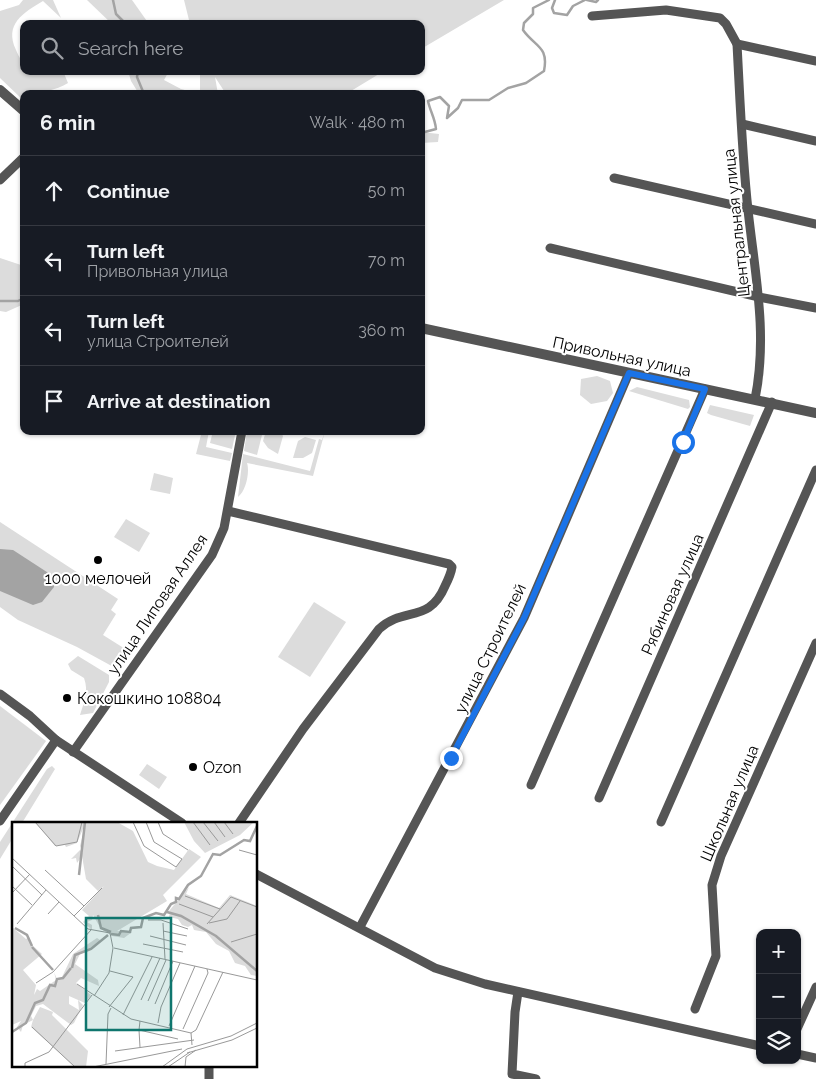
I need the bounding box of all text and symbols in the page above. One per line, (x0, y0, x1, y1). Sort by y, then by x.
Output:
search box (20, 20, 425, 75)
icon: search (38, 34, 66, 62)
text: Search here (78, 37, 184, 59)
text: 6 min (40, 110, 95, 135)
text: Walk · 480 m (310, 113, 405, 132)
street label: Центральная улица (719, 148, 754, 298)
icon: ahead (40, 177, 68, 205)
text: Continue (87, 180, 170, 202)
text: 50 m (368, 181, 405, 200)
text: Turn left (87, 240, 164, 262)
icon: left (40, 247, 68, 275)
text: 70 m (368, 251, 405, 270)
text: Привольная улица (87, 262, 228, 281)
text: Turn left (87, 310, 164, 332)
icon: left (40, 317, 68, 345)
text: 360 m (358, 321, 405, 340)
text: улица Строителей (87, 332, 229, 351)
street label: Привольная улица (551, 333, 693, 380)
icon: arrive (40, 387, 68, 415)
text: Arrive at destination (87, 390, 271, 412)
route start (672, 431, 695, 454)
street label: улица Липовая Аллея (103, 531, 211, 678)
street label: Рябиновая улица (637, 531, 708, 658)
marker: 1000 мелочей (92, 554, 104, 566)
place label: 1000 мелочей (45, 569, 151, 588)
street label: улица Строителей (451, 580, 530, 716)
place label: Кокошкино 108804 (77, 689, 222, 708)
marker: Кокошкино 108804 (61, 692, 73, 704)
street label: Школьная улица (696, 742, 763, 864)
route end (440, 747, 463, 770)
place label: Ozon (203, 758, 242, 777)
marker: Ozon (187, 761, 199, 773)
inset map (12, 822, 258, 1066)
map controls (756, 929, 801, 1064)
button: + (756, 929, 801, 974)
button: − (756, 974, 801, 1019)
button: layers (756, 1019, 801, 1064)

